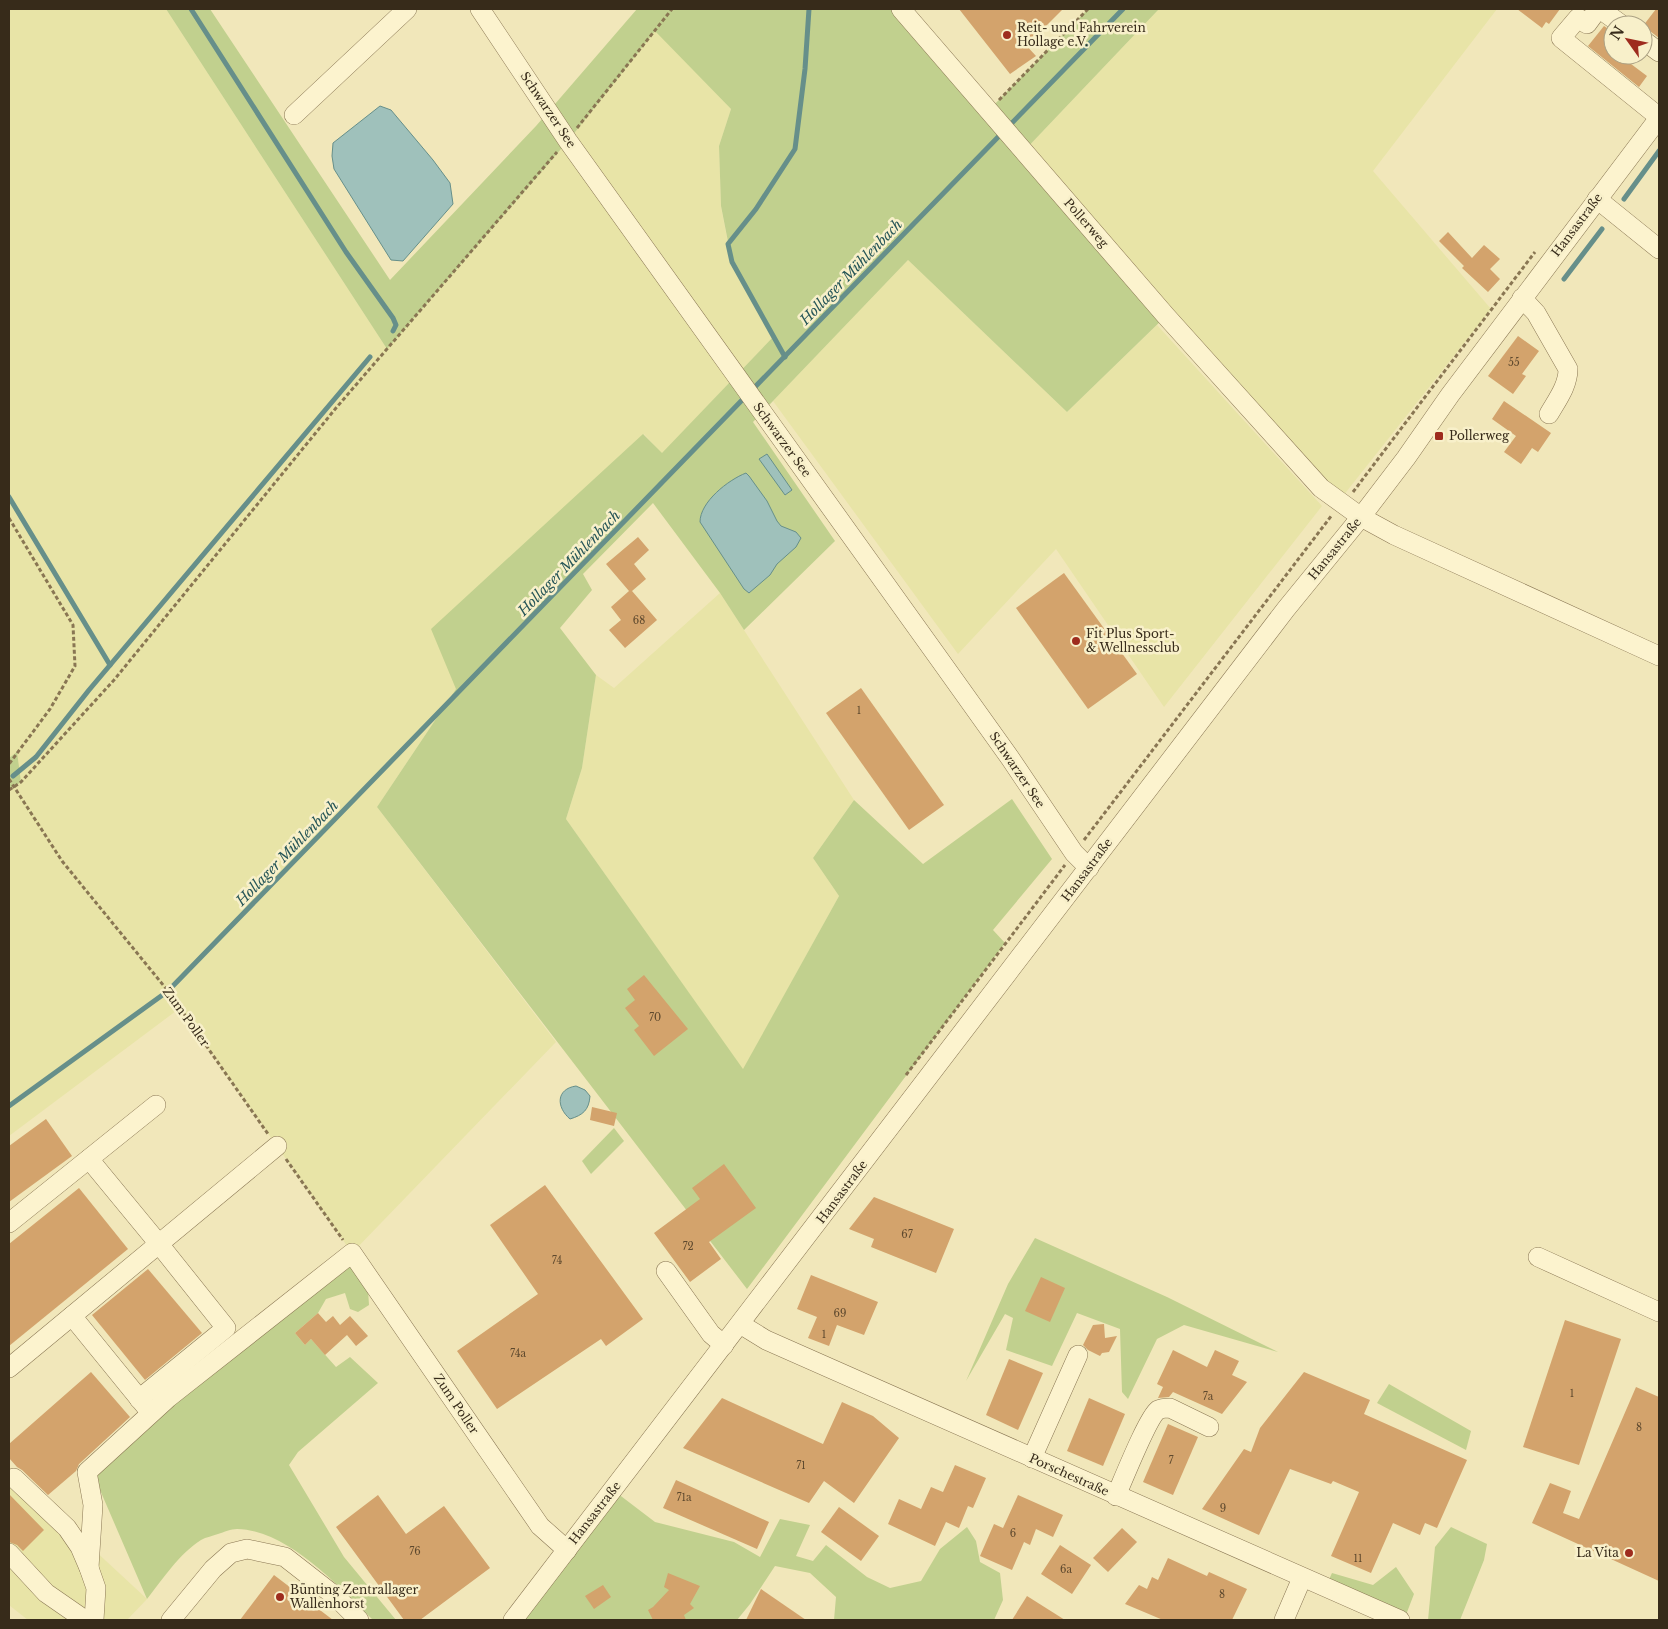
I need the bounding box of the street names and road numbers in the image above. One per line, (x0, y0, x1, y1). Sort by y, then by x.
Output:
street label: Schwarzer See (517, 69, 579, 151)
street label: Hansastraße (1548, 190, 1605, 259)
street label: Pollerweg (1061, 195, 1112, 251)
street label: Schwarzer See (750, 399, 815, 480)
street label: Hansastraße (1305, 515, 1364, 583)
street label: Schwarzer See (986, 729, 1048, 811)
street label: Hansastraße (1058, 835, 1115, 904)
street label: Zum Poller (160, 984, 213, 1050)
street label: Hansastraße (813, 1157, 870, 1226)
street label: Zum Poller (431, 1371, 482, 1437)
street label: Porschestraße (1027, 1450, 1112, 1499)
street label: Hansastraße (565, 1478, 624, 1547)

